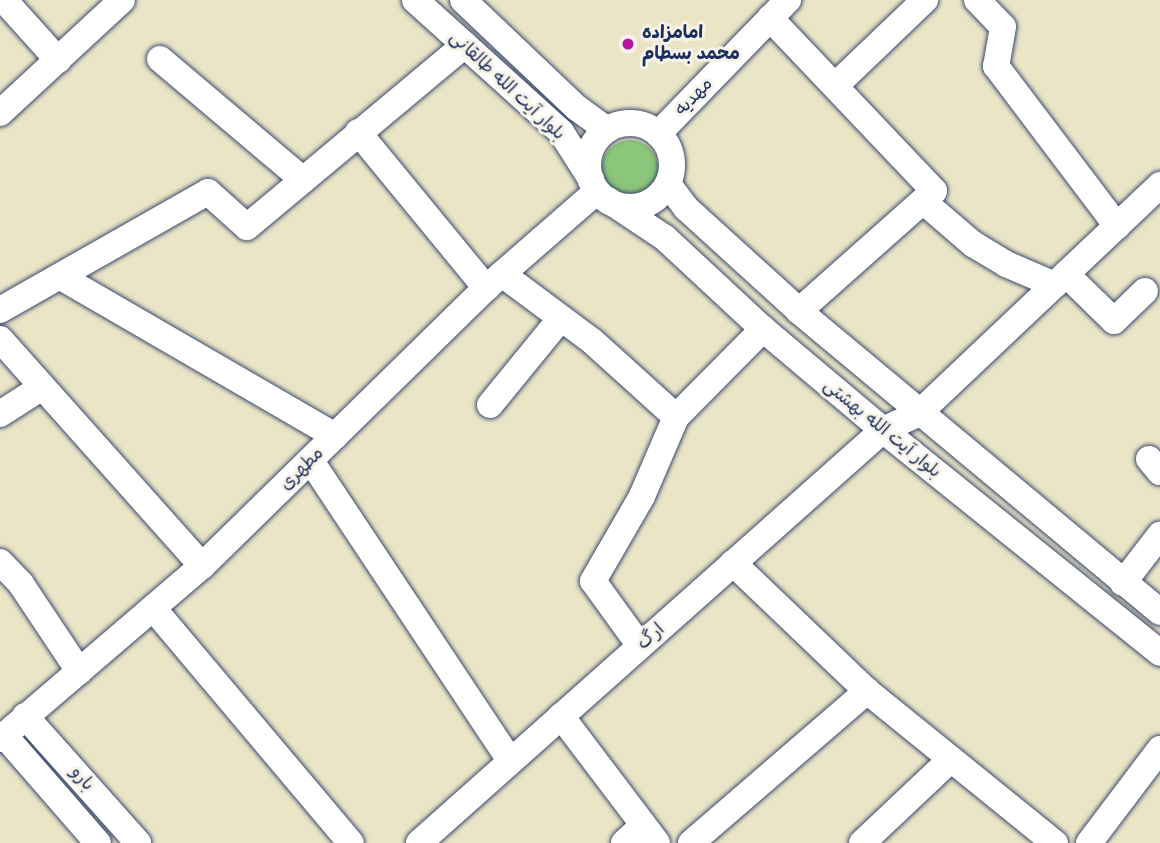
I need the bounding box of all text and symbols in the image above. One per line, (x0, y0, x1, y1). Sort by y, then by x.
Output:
place label: امامزاده محمد بسطام (642, 23, 740, 66)
street label: بلوار آیت الله طالقانی (445, 27, 569, 145)
marker: امامزاده محمد بسطام (620, 36, 636, 52)
street label: مهدیه (671, 73, 717, 121)
street label: بلوار آیت الله بهشتی (819, 375, 945, 483)
street label: مطهری (276, 443, 328, 495)
street label: ارگ (633, 619, 669, 655)
street label: بارو (66, 762, 98, 796)

